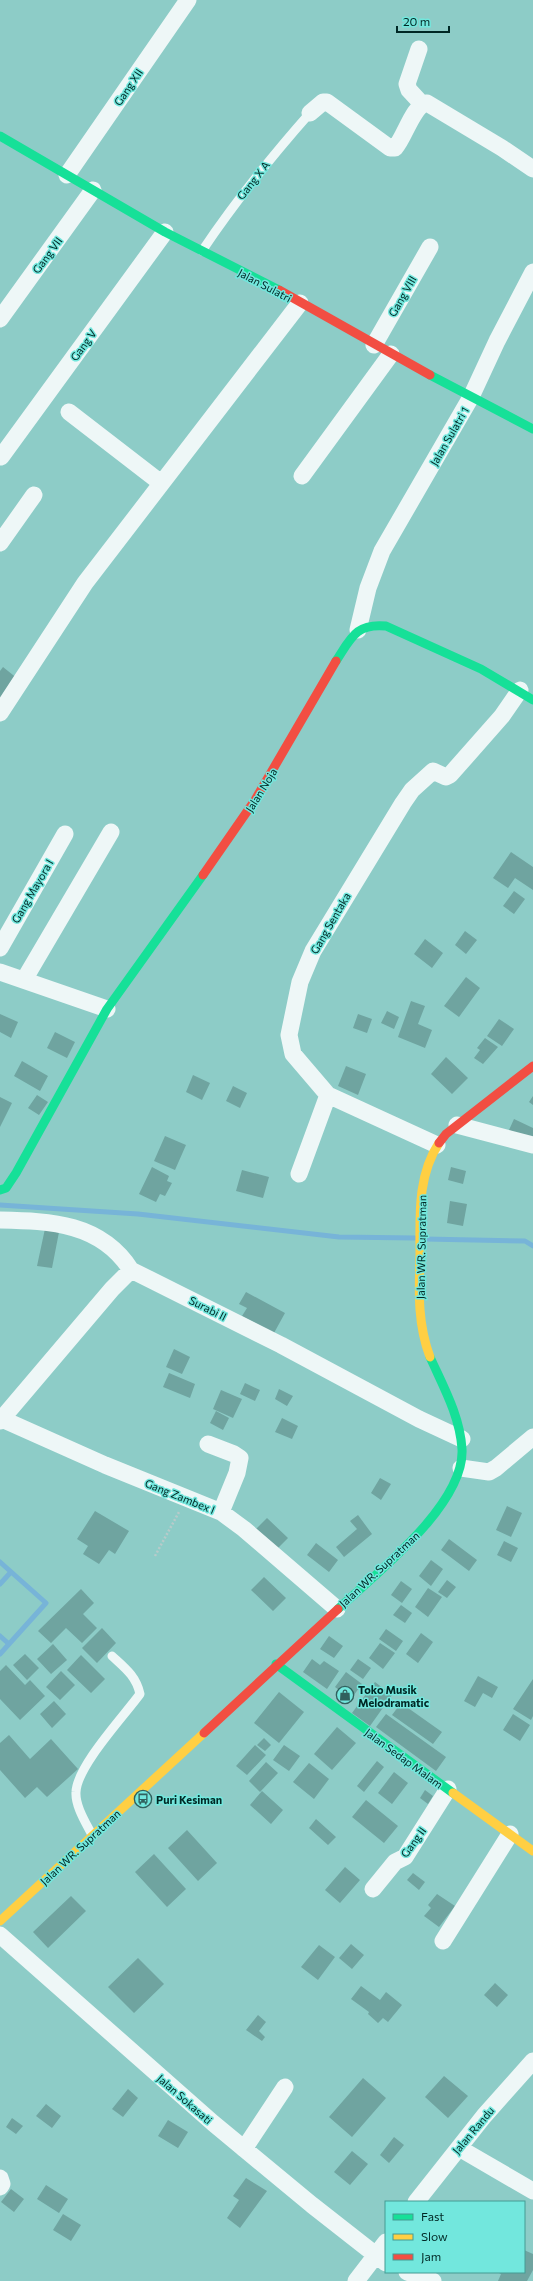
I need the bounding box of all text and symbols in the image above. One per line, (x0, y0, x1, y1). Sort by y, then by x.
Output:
scale bar (397, 8, 449, 34)
text: 20 m (403, 14, 430, 28)
street label: Gang XII (111, 66, 145, 108)
street label: Gang X A (234, 158, 272, 202)
street label: Gang VII (29, 234, 65, 276)
street label: Jalan Sulatri (236, 265, 294, 305)
street label: Gang VIII (385, 273, 419, 319)
street label: Gang V (67, 326, 99, 363)
street label: Jalan Sulatri 1 (427, 404, 472, 468)
street label: Jalan Noja (242, 766, 280, 815)
street label: Gang Mayora I (8, 857, 56, 925)
street label: Gang Sentaka (307, 890, 353, 956)
street label: Jalan WR. Supratman (414, 1195, 429, 1299)
street label: Surabi II (187, 1293, 229, 1323)
street label: Gang Zambex I (143, 1476, 217, 1516)
street label: Jalan WR. Supratman (336, 1529, 422, 1610)
place label: Toko Musik Melodramatic (358, 1683, 429, 1709)
shop icon: Toko Musik Melodramatic (335, 1685, 355, 1705)
street label: Jalan Sedap Malam (362, 1725, 446, 1791)
bus stop icon: Puri Kesiman (133, 1789, 153, 1809)
place label: Puri Kesiman (156, 1793, 222, 1806)
street label: Jalan WR. Supratman (37, 1807, 123, 1888)
street label: Gang II (398, 1824, 428, 1860)
street label: Jalan Sokasati (154, 2072, 215, 2127)
street label: Jalan Randu (449, 2104, 497, 2157)
legend (385, 2201, 525, 2273)
text: Fast (421, 2209, 444, 2223)
text: Slow (421, 2229, 448, 2243)
text: Jam (421, 2249, 441, 2264)

